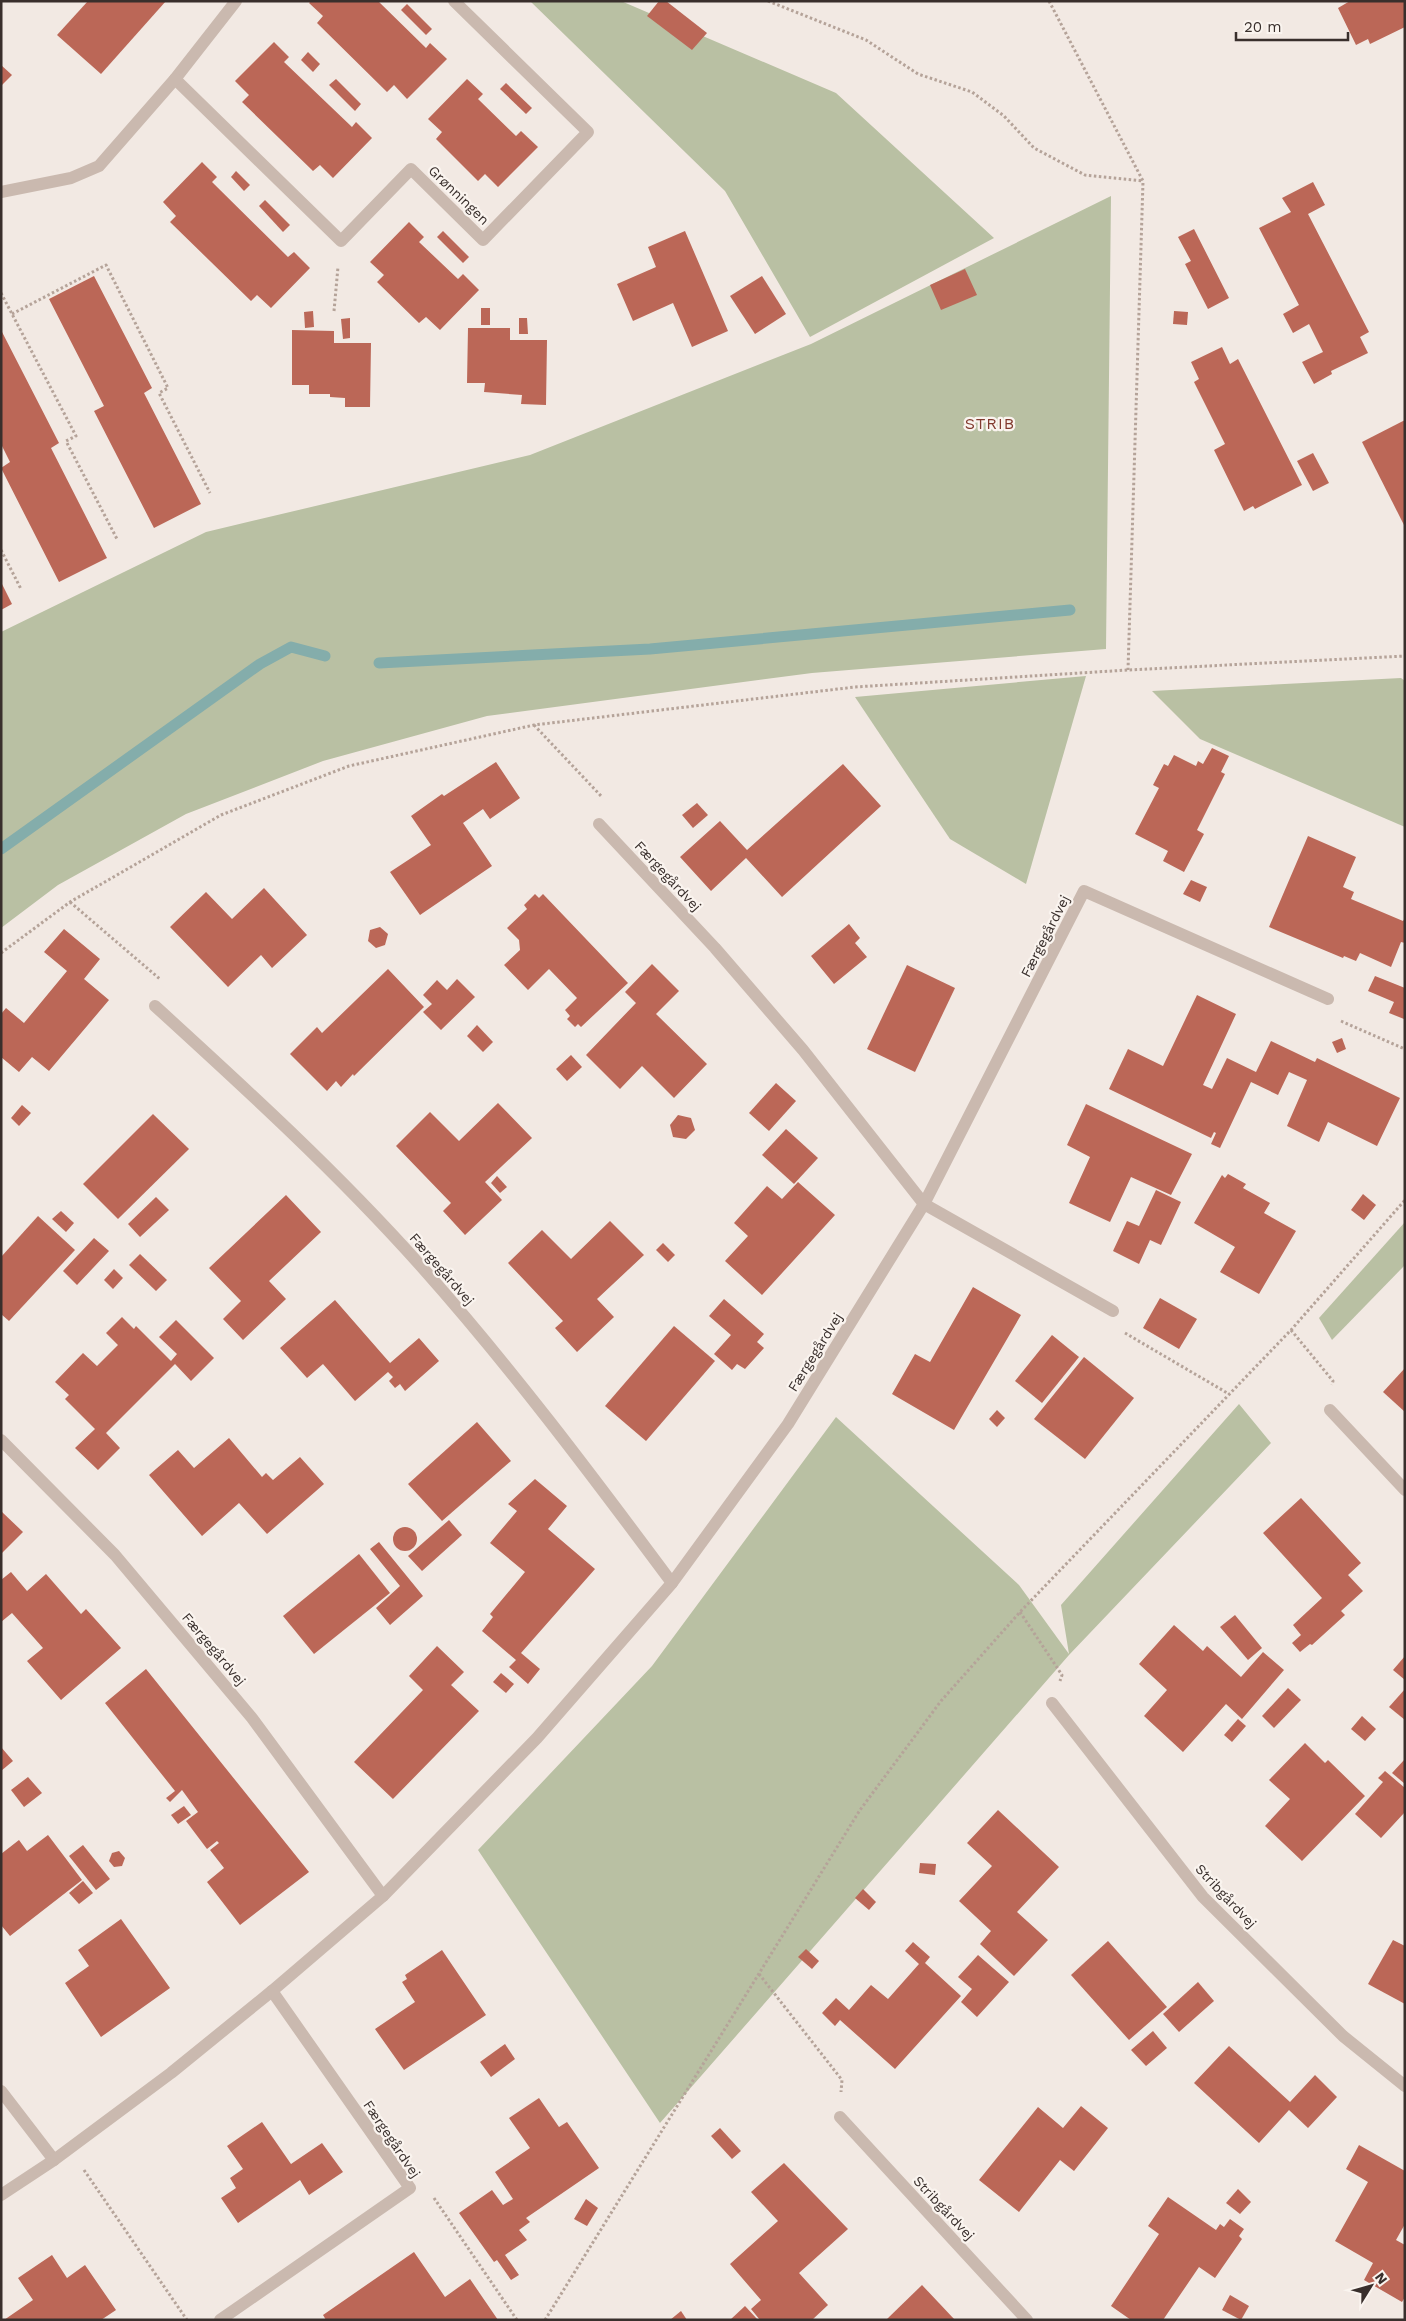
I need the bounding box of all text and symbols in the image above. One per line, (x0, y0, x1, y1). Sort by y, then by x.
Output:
scale bar (1236, 10, 1348, 42)
text: 20 m (1244, 18, 1282, 36)
street label: Grønningen (425, 162, 493, 228)
district label: STRIB (965, 414, 1015, 433)
street label: Færgegårdvej (631, 838, 705, 914)
street label: Færgegårdvej (1017, 892, 1073, 980)
street label: Færgegårdvej (406, 1230, 478, 1308)
street label: Færgegårdvej (784, 1310, 846, 1394)
street label: Færgegårdvej (179, 1609, 249, 1689)
street label: Stribgårdvej (1192, 1861, 1260, 1931)
street label: Færgegårdvej (360, 2097, 424, 2181)
street label: Stribgårdvej (910, 2173, 978, 2243)
north arrow (1346, 2261, 1396, 2311)
text: N (1372, 2269, 1391, 2287)

